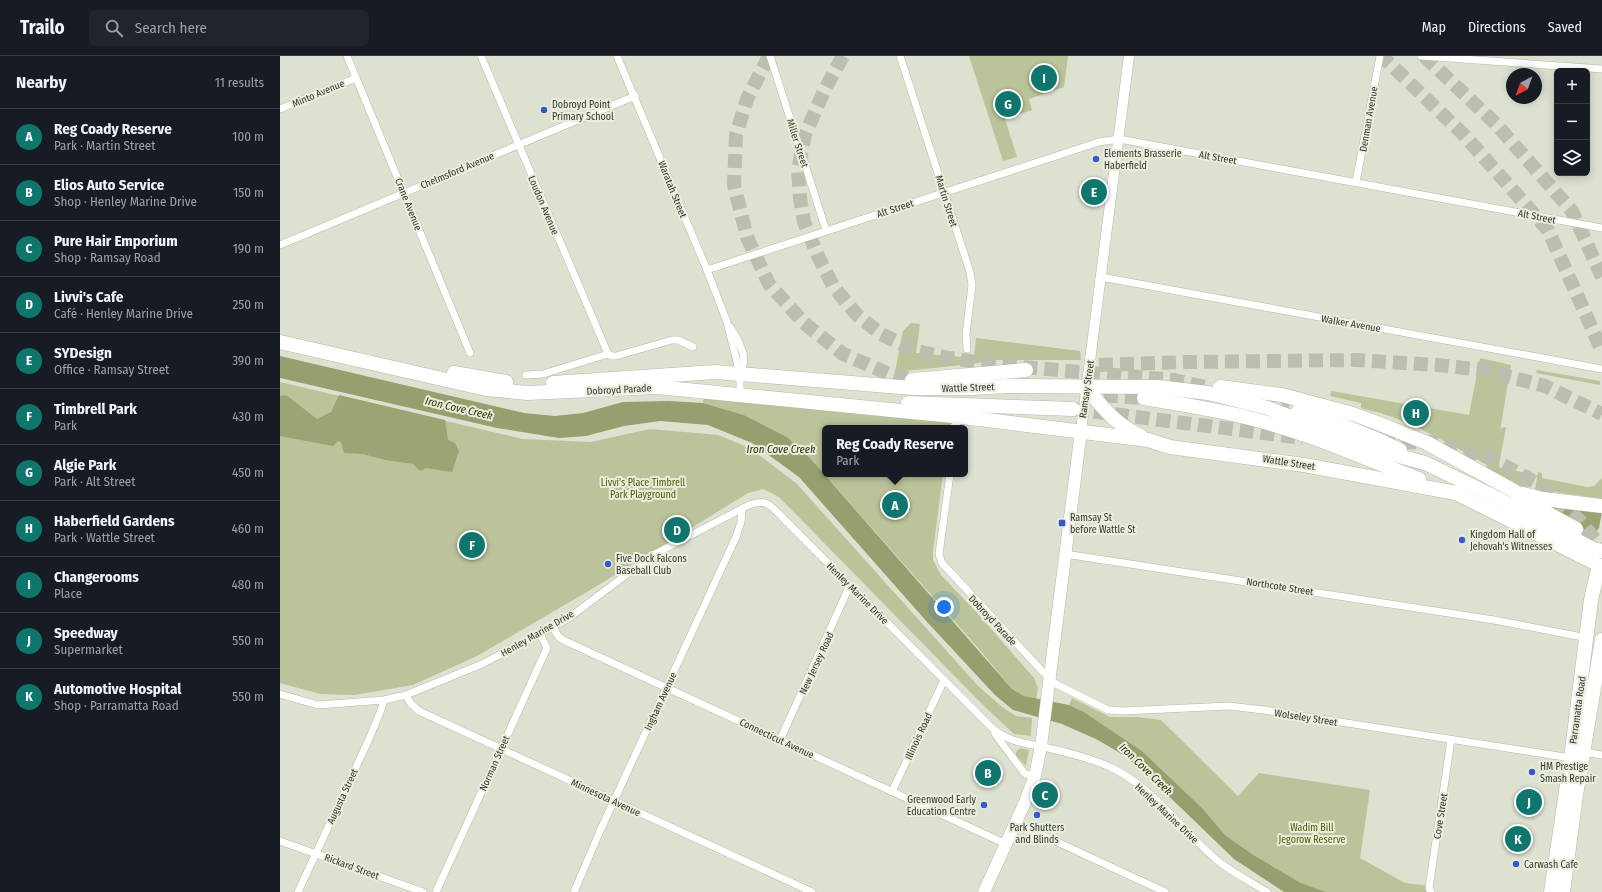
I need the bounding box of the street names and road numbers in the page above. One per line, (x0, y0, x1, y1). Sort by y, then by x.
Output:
street label: Minto Avenue (290, 77, 346, 110)
street label: Denman Avenue (1357, 85, 1381, 153)
street label: Miller Street (784, 118, 811, 170)
street label: Alt Street (1198, 149, 1238, 167)
street label: Chelmsford Avenue (419, 150, 496, 192)
street label: Waratah Street (655, 159, 689, 220)
street label: Loudon Avenue (525, 174, 561, 237)
street label: Martin Street (932, 174, 960, 229)
street label: Crane Avenue (392, 176, 424, 232)
street label: Alt Street (875, 197, 916, 221)
street label: Alt Street (1517, 207, 1557, 227)
street label: Walker Avenue (1320, 313, 1381, 335)
street label: Ramsay Street (1077, 359, 1097, 419)
street label: Wattle Street (941, 381, 995, 395)
street label: Dobroyd Parade (586, 382, 652, 398)
street label: Wattle Street (1262, 453, 1317, 473)
street label: Henley Marine Drive (824, 560, 891, 627)
street label: Northcote Street (1245, 576, 1315, 598)
street label: Dobroyd Parade (966, 593, 1019, 649)
street label: Henley Marine Drive (499, 608, 576, 660)
street label: New Jersey Road (797, 630, 837, 697)
street label: Ingham Avenue (642, 670, 680, 732)
street label: Parramatta Road (1567, 676, 1589, 745)
street label: Wolseley Street (1274, 707, 1339, 729)
street label: Illinois Road (903, 711, 935, 762)
street label: Connecticut Avenue (737, 716, 816, 761)
street label: Norman Street (477, 733, 513, 793)
street label: Augusta Street (325, 766, 361, 826)
street label: Minnesota Avenue (569, 777, 642, 819)
street label: Henley Marine Drive (1132, 781, 1201, 846)
street label: Cove Street (1431, 792, 1451, 840)
street label: Rickard Street (323, 852, 381, 883)

